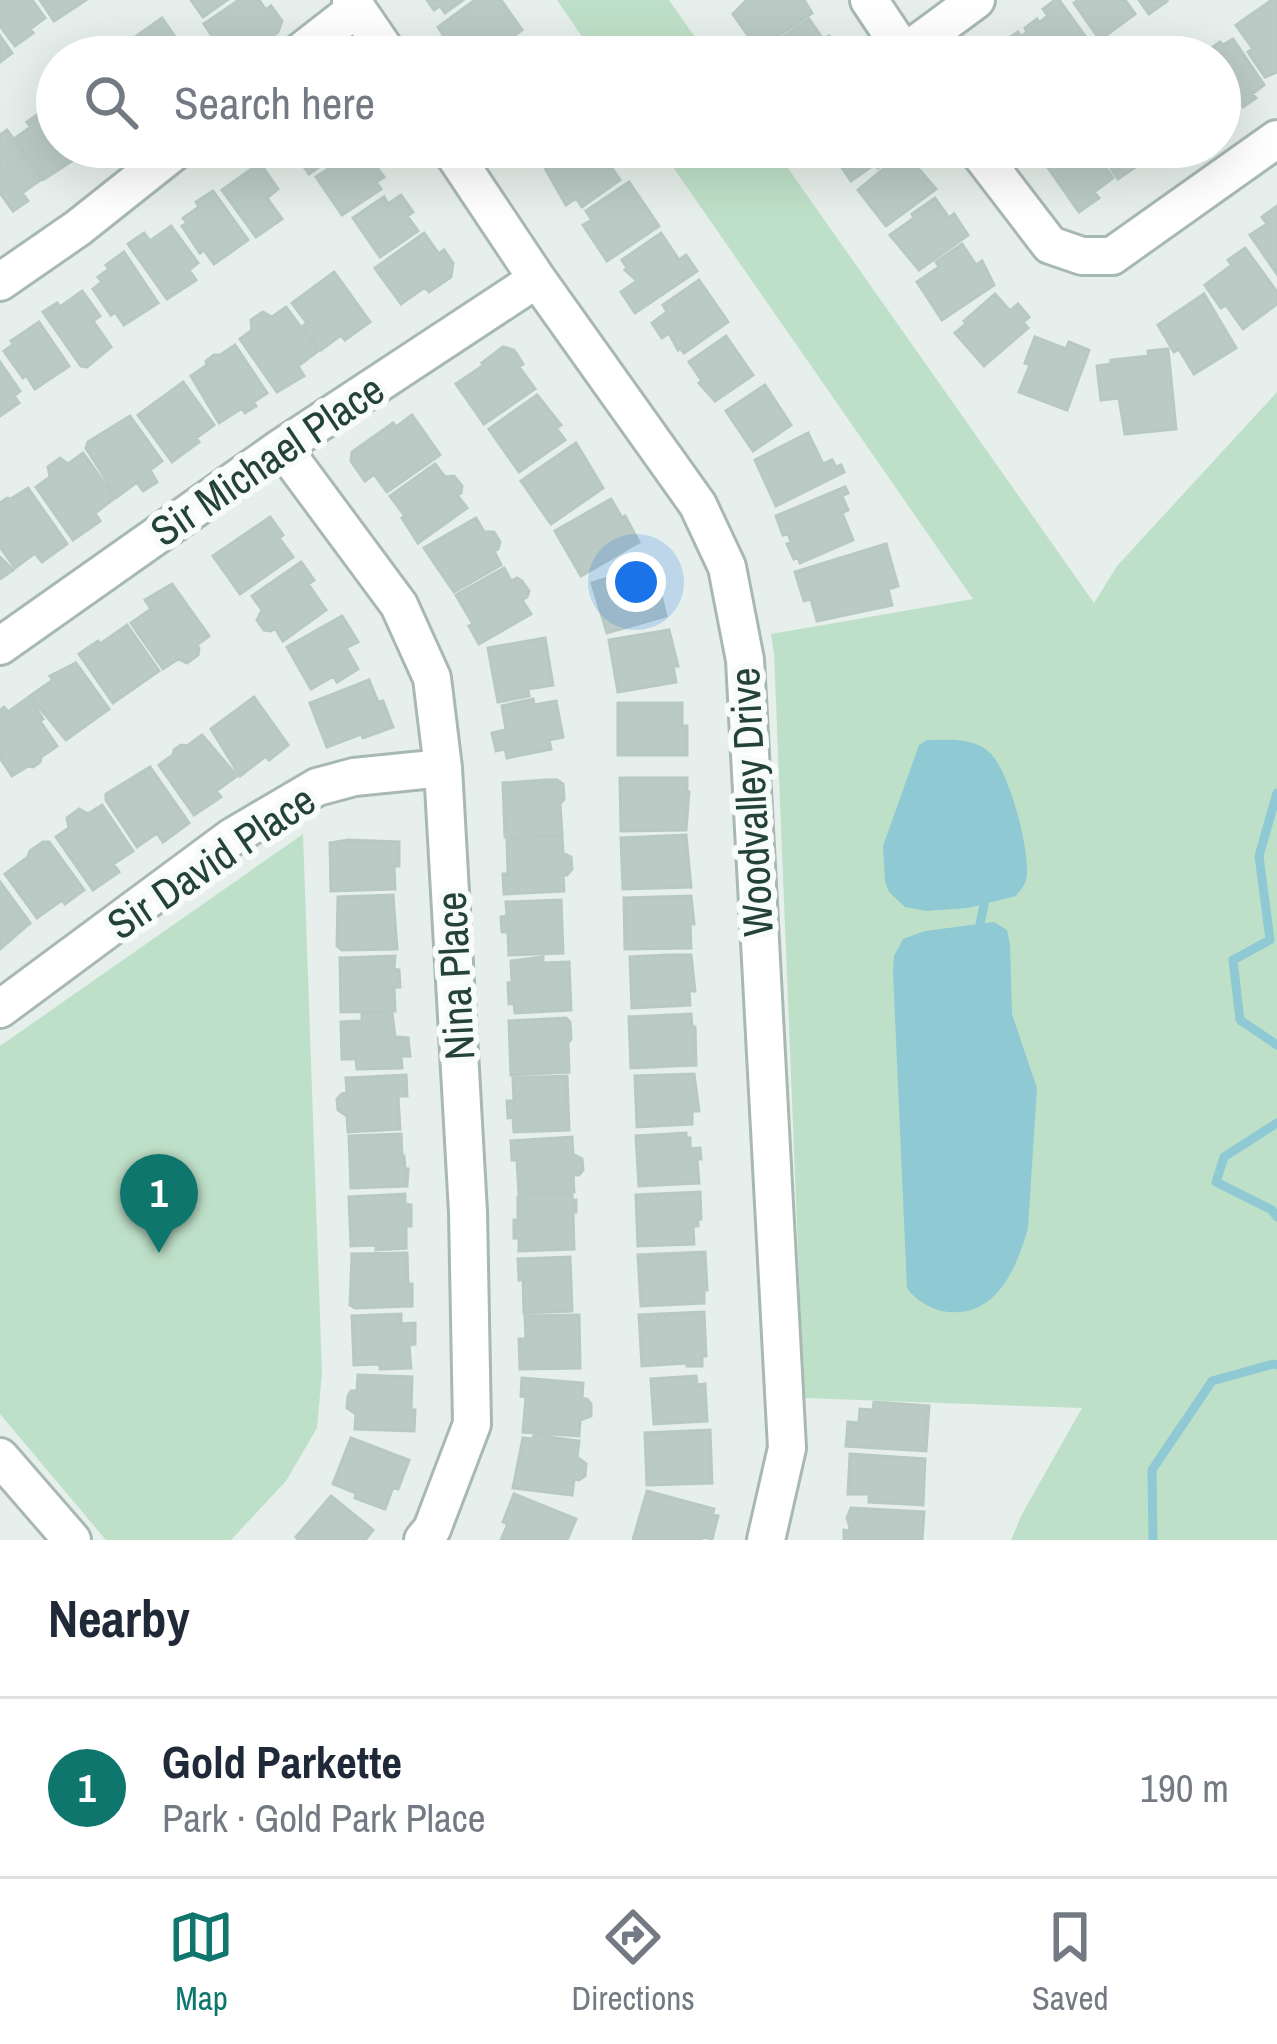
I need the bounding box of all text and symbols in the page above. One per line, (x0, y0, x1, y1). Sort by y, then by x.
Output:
search box (36, 36, 1241, 168)
icon: search (78, 69, 144, 135)
text: Search here (174, 72, 375, 133)
street label: Sir Michael Place (139, 361, 395, 559)
your location (606, 552, 666, 612)
street label: Woodvalley Drive (716, 666, 786, 938)
street label: Sir David Place (96, 772, 326, 952)
street label: Nina Place (423, 890, 487, 1062)
pin: 1 (120, 1154, 198, 1253)
text: Nearby (48, 1584, 190, 1653)
text: Gold Parkette (162, 1731, 402, 1792)
text: 1 (78, 1762, 96, 1814)
text: 190 m (1140, 1762, 1229, 1814)
text: Park · Gold Park Place (162, 1792, 486, 1844)
tab: Map (168, 1904, 234, 2020)
tab: Directions (571, 1904, 695, 2020)
tab: Saved (1032, 1904, 1108, 2020)

